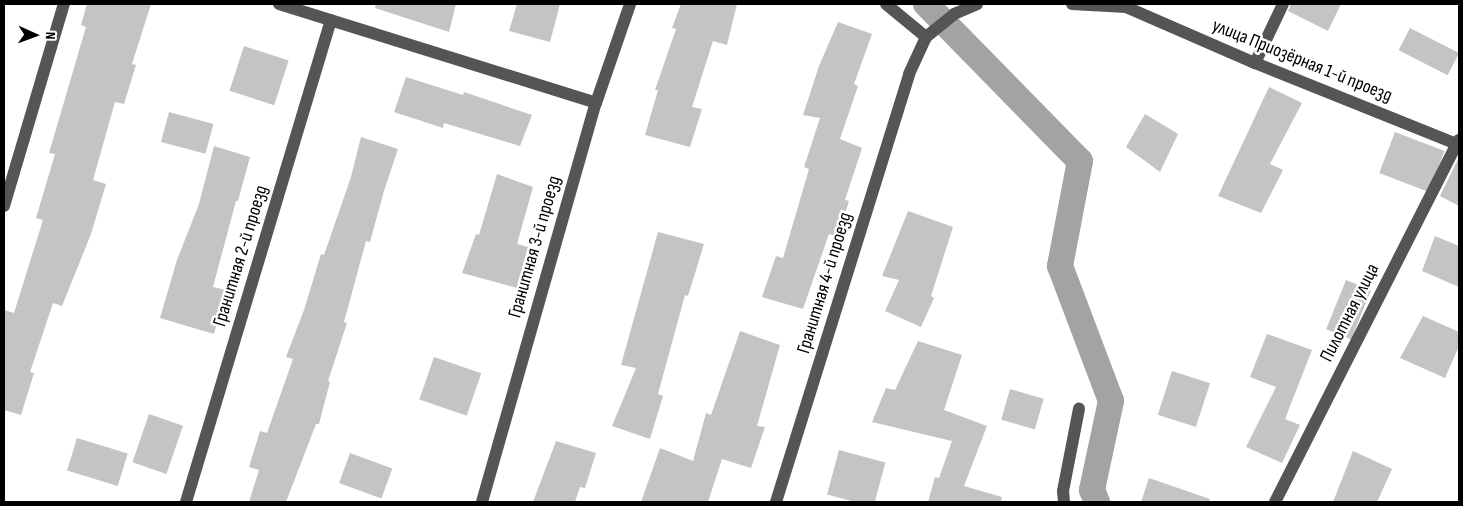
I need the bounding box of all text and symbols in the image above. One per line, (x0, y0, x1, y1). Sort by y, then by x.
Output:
north arrow (10, 10, 60, 60)
street label: улица Приозёрная 1-й проезд (1209, 14, 1395, 108)
text: N (42, 31, 59, 40)
street label: Гранитная 3-й проезд (504, 173, 566, 321)
street label: Гранитная 2-й проезд (209, 183, 273, 329)
street label: Гранитная 4-й проезд (793, 210, 857, 356)
street label: Пилотная улица (1316, 260, 1384, 366)

